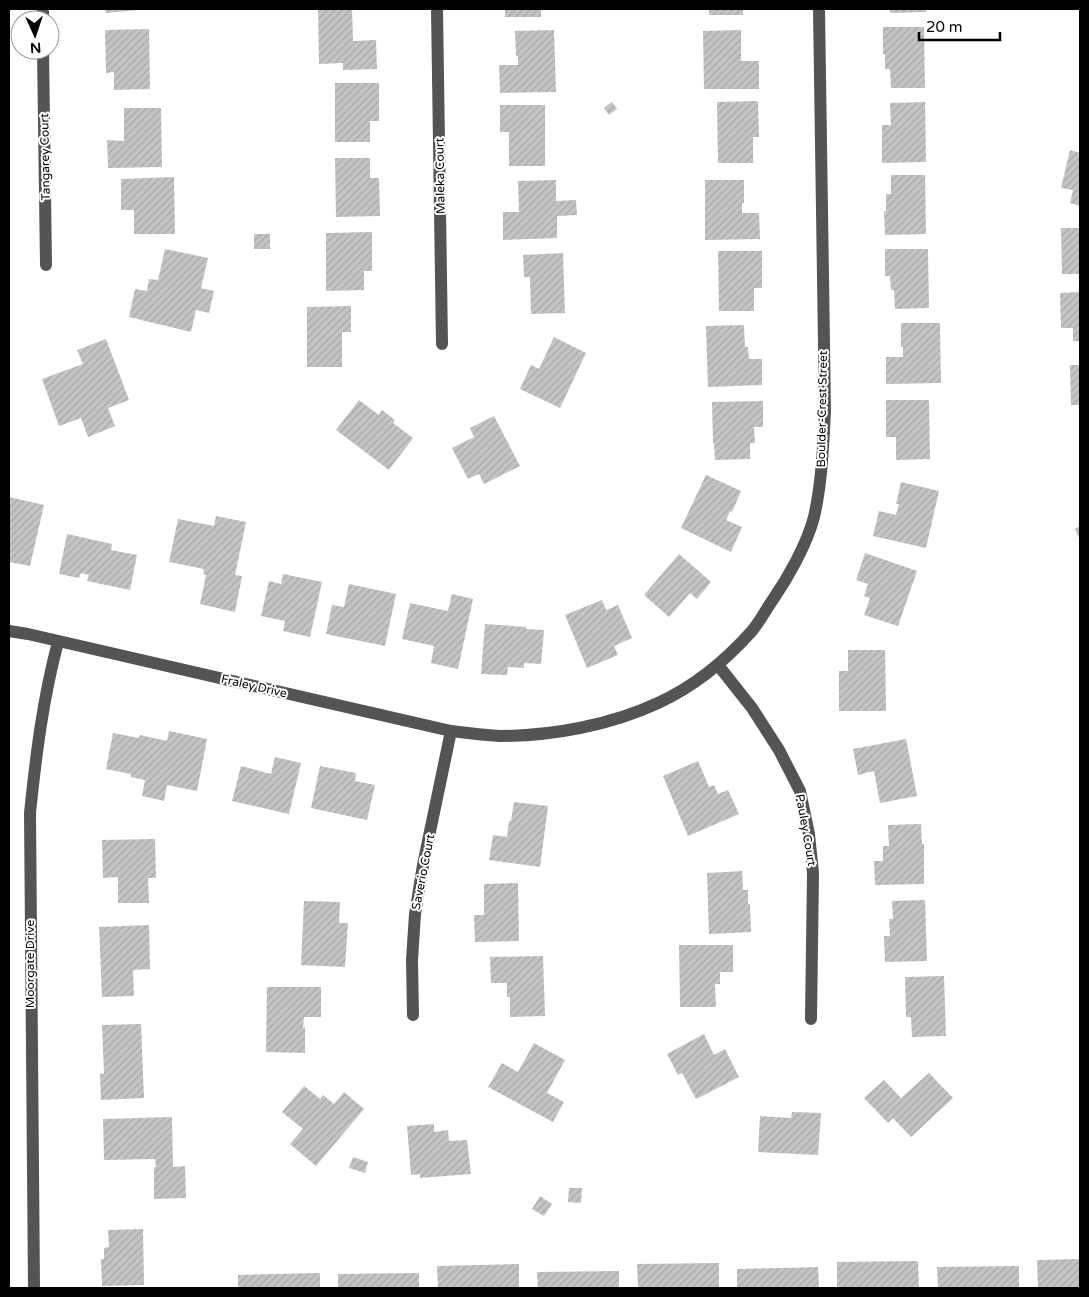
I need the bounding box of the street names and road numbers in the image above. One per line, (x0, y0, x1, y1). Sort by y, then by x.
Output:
street label: Tangarey Court (37, 113, 53, 201)
street label: Maleka Court (432, 137, 448, 214)
street label: Boulder-Crest Street (814, 350, 830, 468)
street label: Fraley Drive (220, 672, 288, 700)
street label: Pauley Court (793, 793, 819, 868)
street label: Saverio Court (409, 832, 437, 911)
street label: Moorgate Drive (23, 920, 37, 1008)

